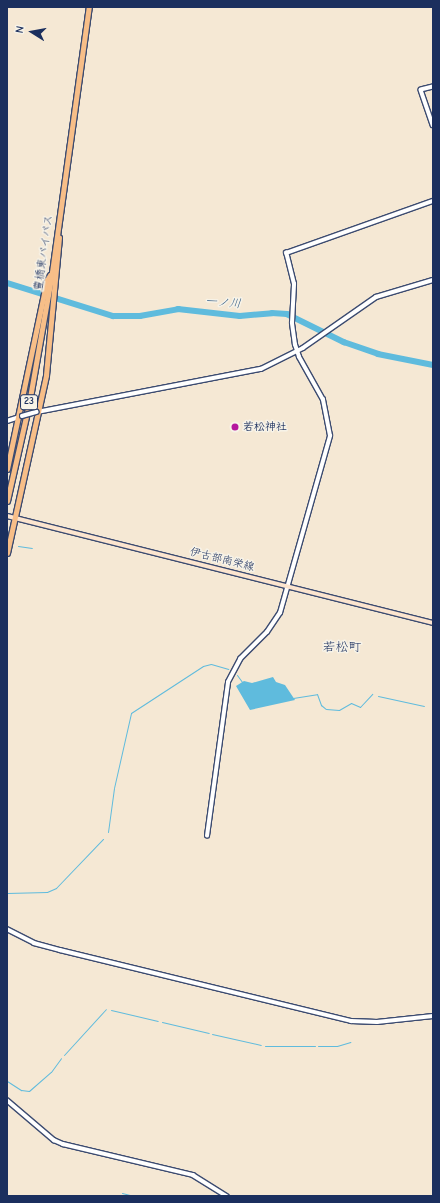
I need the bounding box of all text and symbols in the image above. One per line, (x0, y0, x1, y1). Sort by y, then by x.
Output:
north arrow (12, 12, 52, 52)
text: N (13, 25, 27, 34)
street label: 豊橋東バイパス (32, 214, 56, 292)
water label: 一ノ川 (204, 294, 242, 312)
road number: 23 (20, 394, 38, 410)
place label: 若松神社 (243, 420, 287, 434)
marker: 若松神社 (230, 422, 240, 432)
street label: 伊古部南栄線 (188, 546, 256, 574)
district label: 若松町 (323, 639, 361, 655)

